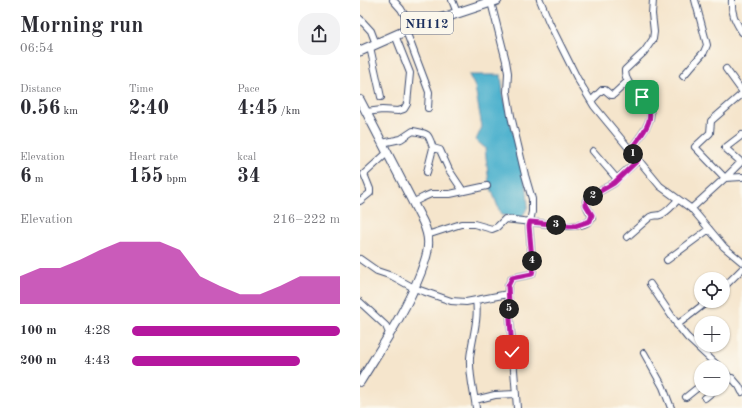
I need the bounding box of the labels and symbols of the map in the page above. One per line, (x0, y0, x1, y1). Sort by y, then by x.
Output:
road number: NH112 (401, 12, 453, 34)
pin (625, 80, 659, 114)
pin: 1 (623, 144, 643, 164)
pin: 2 (583, 186, 603, 206)
pin: 3 (546, 215, 566, 235)
pin: 4 (522, 251, 542, 271)
pin: 5 (499, 299, 519, 319)
pin (495, 335, 529, 369)

